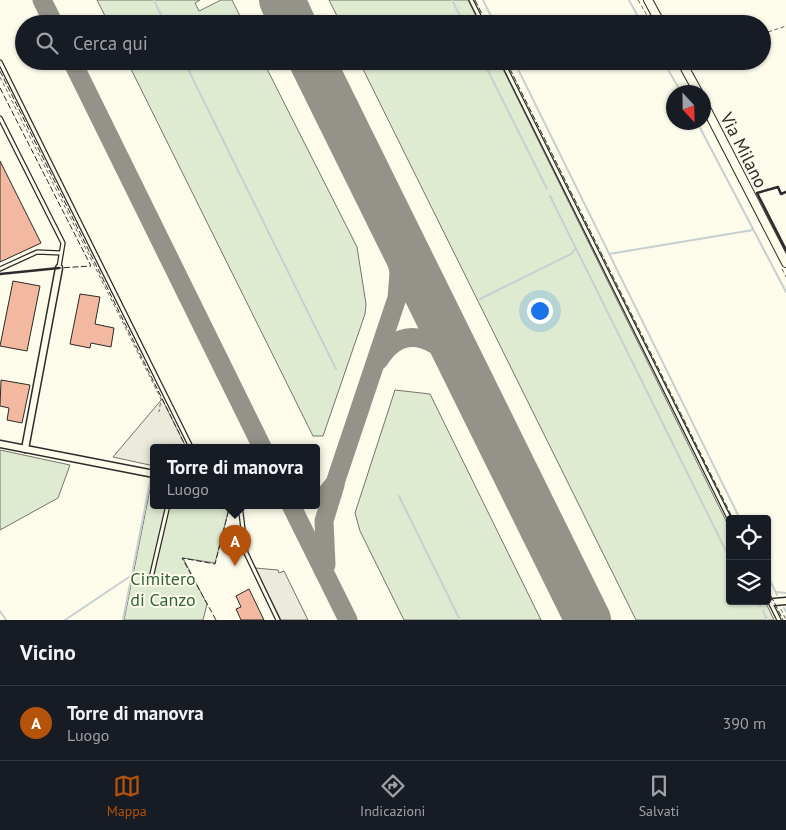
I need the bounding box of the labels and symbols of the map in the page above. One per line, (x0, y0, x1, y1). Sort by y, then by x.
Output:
north arrow (666, 85, 711, 130)
street label: Via Milano (715, 108, 773, 192)
your location (527, 298, 553, 324)
pin: A (219, 525, 251, 566)
park label: Cimitero di Canzo (130, 567, 196, 611)

